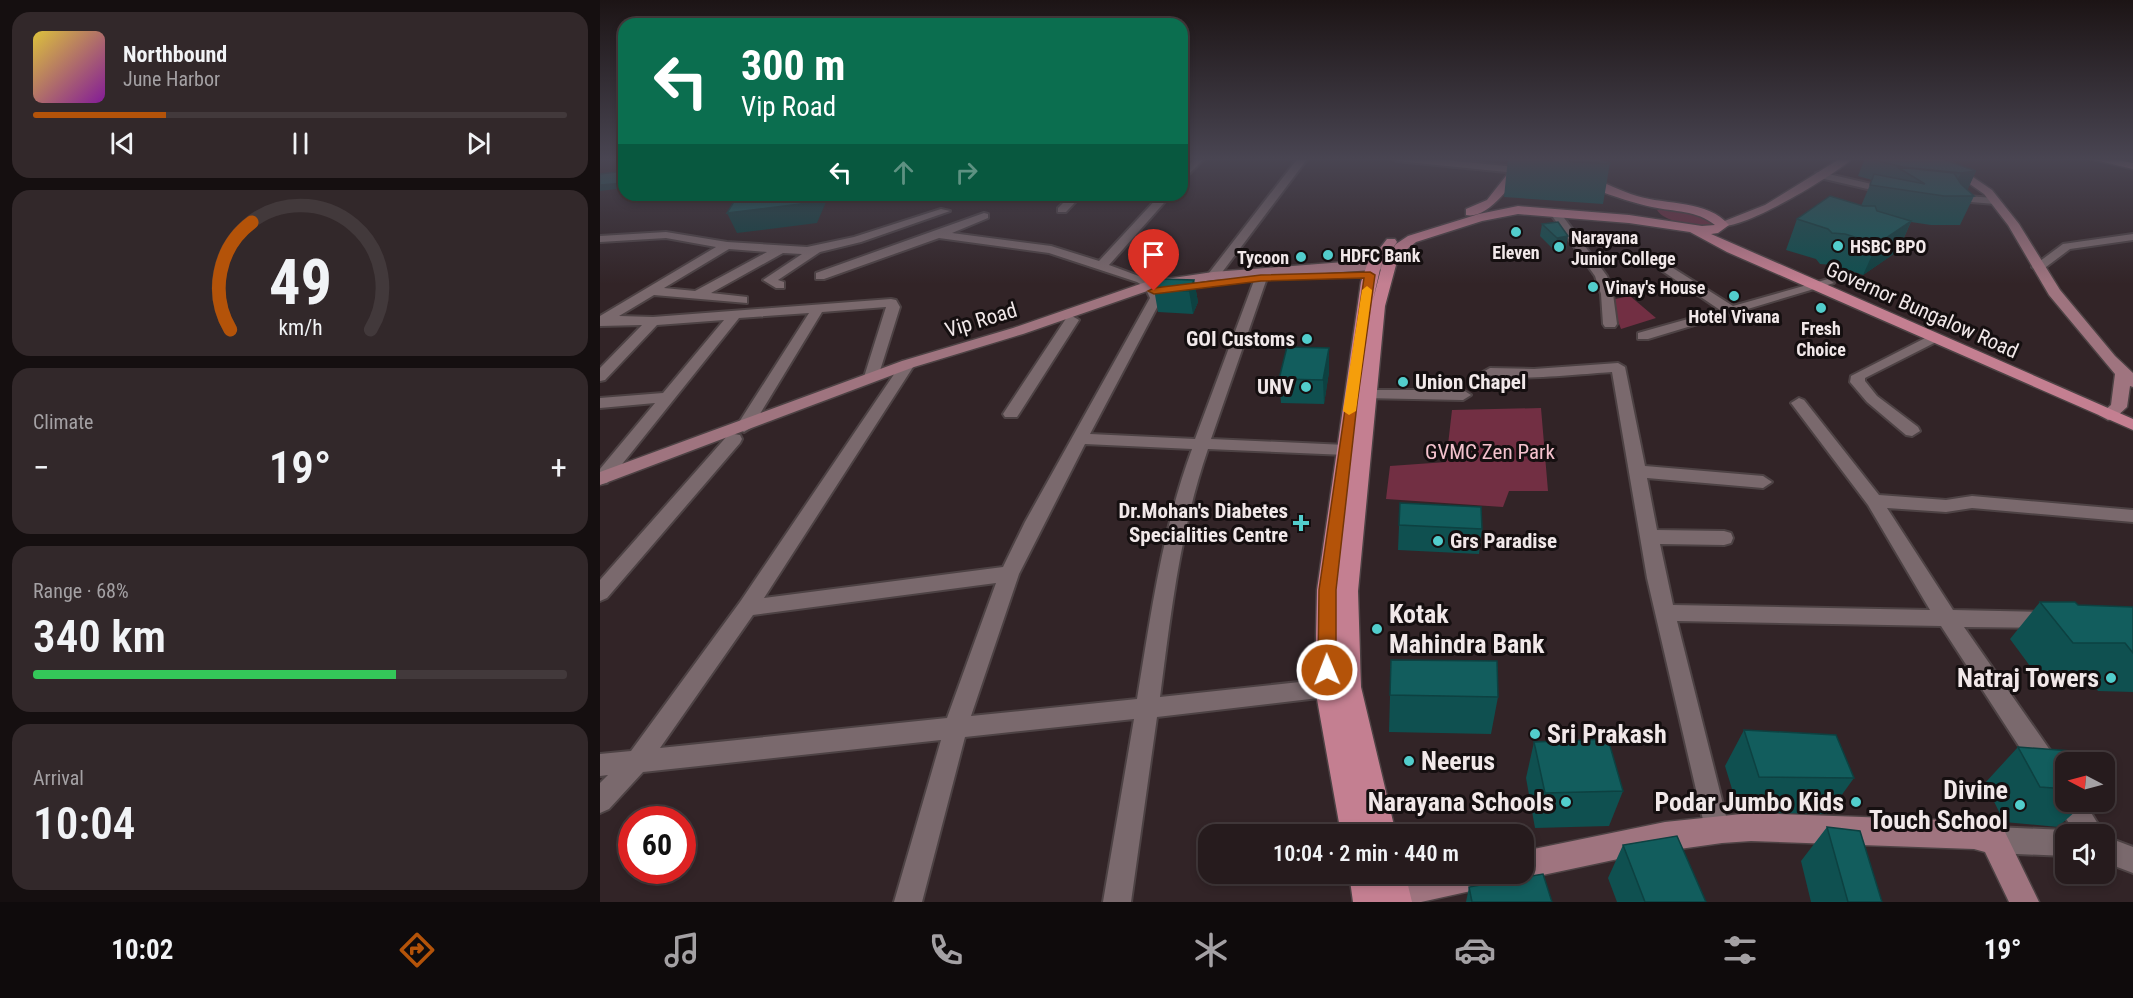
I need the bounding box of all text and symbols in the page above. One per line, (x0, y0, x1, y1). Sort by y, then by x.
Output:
text: 300 m (741, 41, 846, 90)
text: Northbound (123, 42, 227, 67)
icon: left (642, 42, 720, 120)
text: June Harbor (123, 67, 220, 91)
text: Vip Road (741, 91, 836, 123)
icon: previous (106, 127, 139, 160)
icon: pause (284, 127, 317, 160)
icon: next (462, 127, 495, 160)
icon: left (824, 156, 857, 189)
icon: ahead (887, 156, 920, 189)
icon: right (950, 156, 983, 189)
marker: Eleven (1509, 225, 1523, 239)
place label: Narayana Junior College (1571, 227, 1676, 269)
pin (1128, 229, 1179, 291)
place label: HSBC BPO (1850, 236, 1927, 257)
icon: arrive (1137, 238, 1170, 271)
marker: HSBC BPO (1831, 239, 1845, 253)
marker: Narayana Junior College (1552, 240, 1566, 254)
place label: Eleven (1492, 242, 1540, 263)
place label: HDFC Bank (1340, 245, 1421, 266)
text: 49 (268, 246, 332, 319)
place label: Tycoon (1237, 247, 1289, 268)
marker: HDFC Bank (1321, 248, 1335, 262)
marker: Tycoon (1294, 250, 1308, 264)
street label: Governor Bungalow Road (1822, 257, 2022, 363)
place label: Vinay's House (1605, 277, 1706, 298)
marker: Vinay's House (1586, 280, 1600, 294)
marker: Hotel Vivana (1727, 289, 1741, 303)
street label: Vip Road (942, 298, 1020, 342)
marker: Fresh Choice (1814, 301, 1828, 315)
place label: Hotel Vivana (1688, 306, 1780, 327)
text: km/h (278, 315, 322, 340)
place label: Fresh Choice (1796, 318, 1846, 360)
place label: GOI Customs (1186, 327, 1295, 351)
marker: GOI Customs (1300, 332, 1314, 346)
place label: Union Chapel (1415, 370, 1526, 394)
place label: UNV (1257, 375, 1294, 399)
marker: Union Chapel (1396, 375, 1410, 389)
marker: UNV (1299, 380, 1313, 394)
text: Climate (33, 410, 93, 434)
park label: GVMC Zen Park (1425, 440, 1555, 464)
text: 19° (269, 441, 331, 494)
text: − (33, 448, 50, 487)
text: + (551, 448, 567, 487)
place label: Dr.Mohan's Diabetes Specialities Centre (1118, 499, 1288, 547)
marker: Dr.Mohan's Diabetes Specialities Centre (1292, 514, 1310, 532)
place label: Grs Paradise (1450, 529, 1557, 553)
marker: Grs Paradise (1431, 534, 1445, 548)
text: Range · 68% (33, 579, 129, 603)
place label: Kotak Mahindra Bank (1389, 599, 1545, 659)
text: 340 km (33, 610, 166, 663)
marker: Kotak Mahindra Bank (1370, 622, 1384, 636)
position arrow (1295, 638, 1359, 702)
place label: Natraj Towers (1957, 663, 2099, 693)
marker: Natraj Towers (2104, 671, 2118, 685)
place label: Sri Prakash (1547, 719, 1667, 749)
marker: Sri Prakash (1528, 727, 1542, 741)
place label: Neerus (1421, 746, 1495, 776)
north arrow (2055, 752, 2115, 812)
map controls (2055, 752, 2115, 884)
marker: Neerus (1402, 754, 1416, 768)
text: Arrival (33, 766, 84, 790)
place label: Divine Touch School (1869, 775, 2008, 835)
place label: Narayana Schools (1368, 787, 1554, 817)
place label: Podar Jumbo Kids (1654, 787, 1844, 817)
marker: Narayana Schools (1559, 795, 1573, 809)
marker: Podar Jumbo Kids (1849, 795, 1863, 809)
text: 10:04 (33, 797, 135, 850)
marker: Divine Touch School (2013, 798, 2027, 812)
speed limit sign: 60 (618, 806, 696, 884)
button: sound (2055, 824, 2115, 884)
text: 10:04 · 2 min · 440 m (1273, 841, 1459, 866)
icon: directions (396, 929, 438, 971)
icon: music (661, 929, 703, 971)
icon: phone (925, 929, 967, 971)
icon: climate (1190, 929, 1232, 971)
icon: car (1454, 929, 1496, 971)
icon: filters (1719, 929, 1761, 971)
text: 10:02 (111, 934, 173, 966)
text: 19° (1984, 934, 2022, 966)

